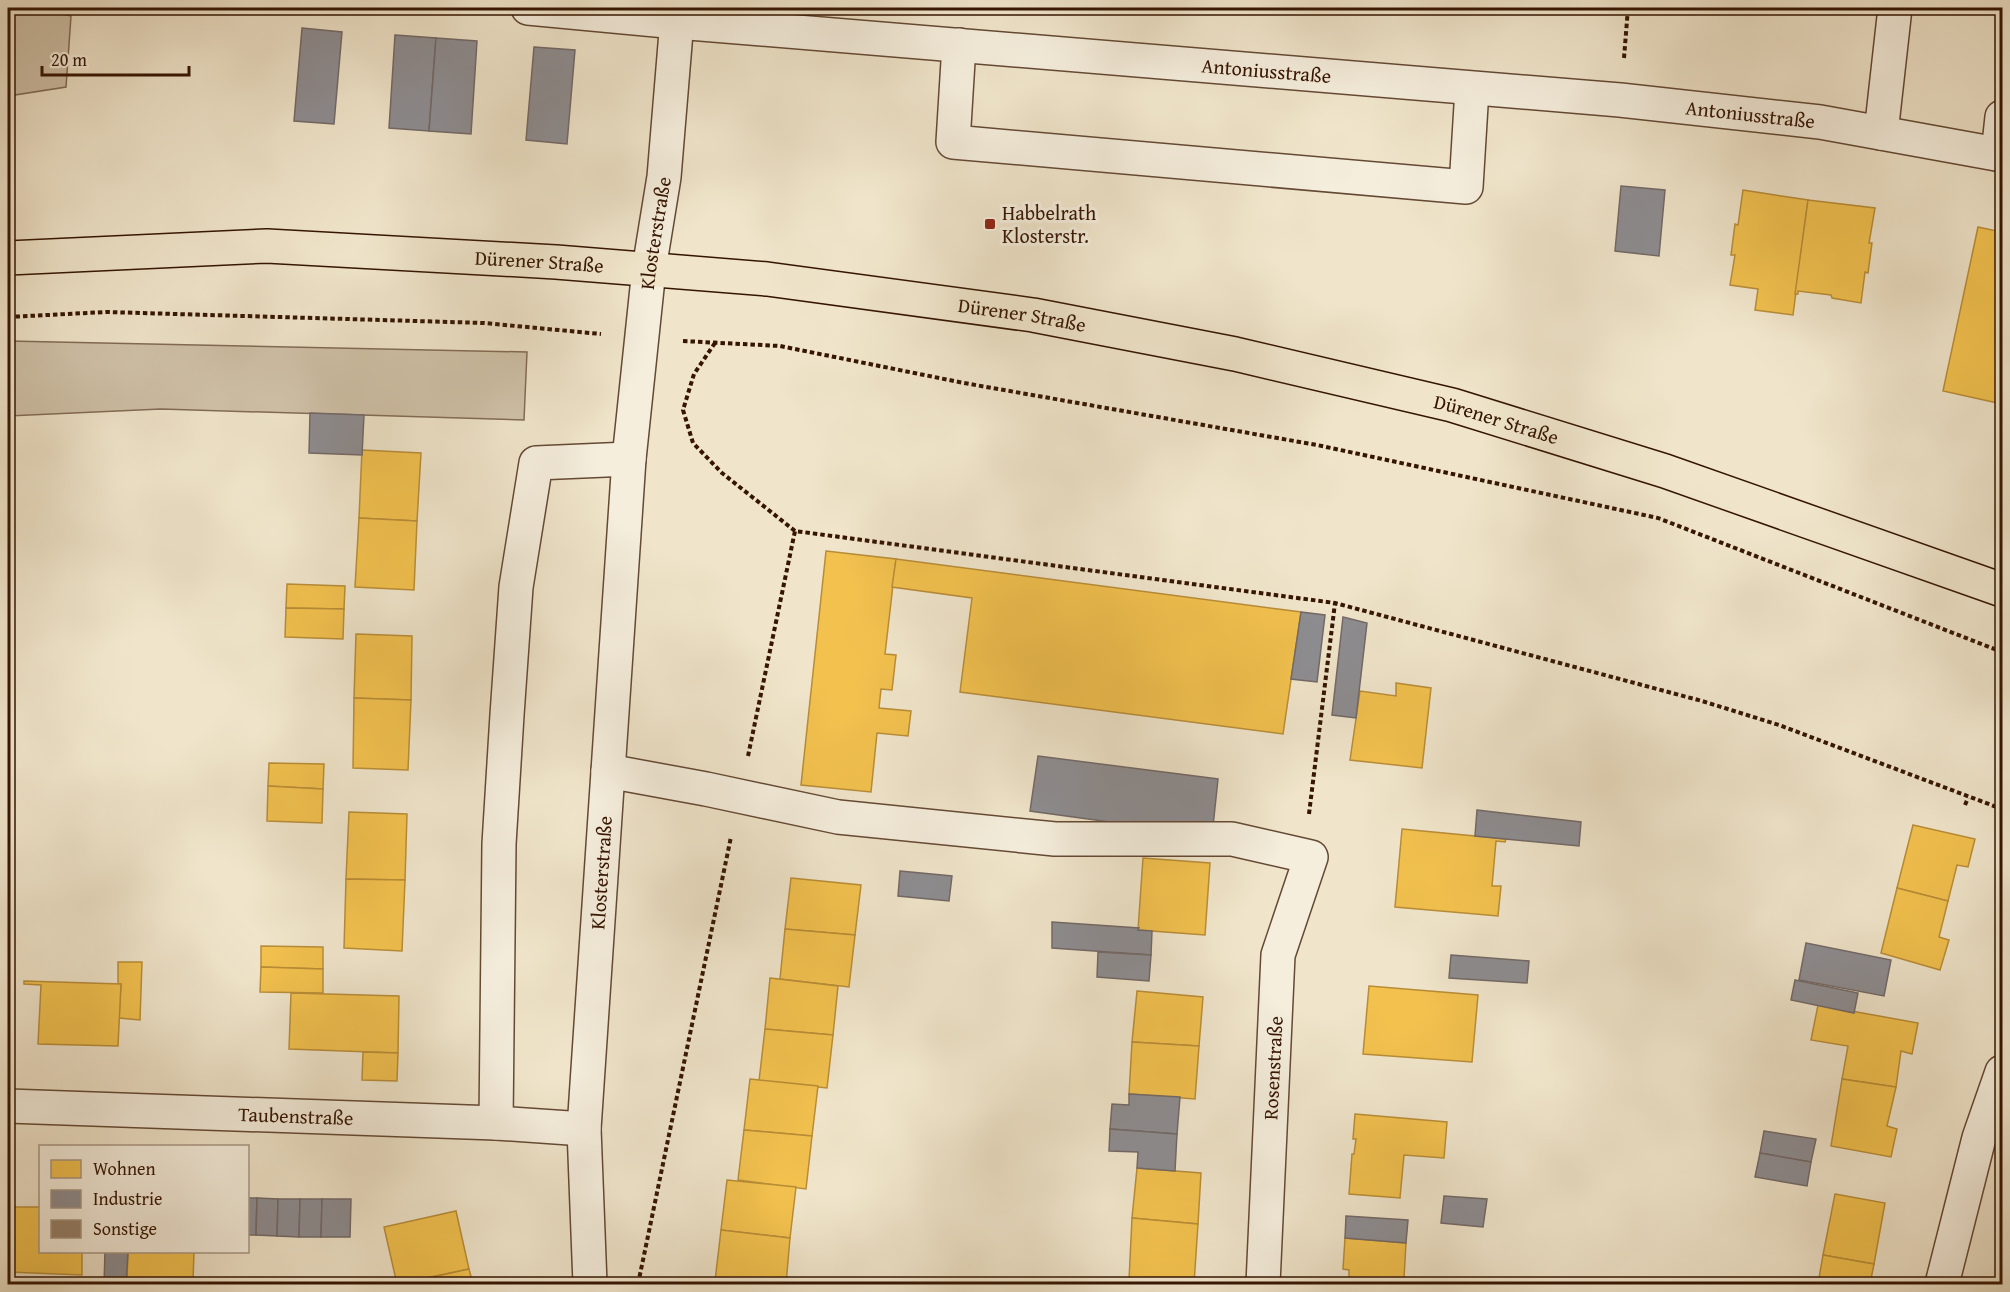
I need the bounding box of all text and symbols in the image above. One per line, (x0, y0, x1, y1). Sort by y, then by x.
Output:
scale bar (42, 39, 189, 77)
text: 20 m (51, 46, 87, 73)
street label: Antoniusstraße (1200, 50, 1332, 90)
street label: Antoniusstraße (1684, 92, 1817, 135)
street label: Klosterstraße (632, 174, 678, 291)
place label: Habbelrath Klosterstr. (1002, 198, 1096, 250)
marker: Habbelrath Klosterstr. (983, 217, 997, 231)
street label: Dürener Straße (474, 243, 605, 280)
street label: Dürener Straße (956, 290, 1089, 339)
street label: Dürener Straße (1431, 386, 1563, 451)
street label: Klosterstraße (582, 815, 619, 930)
street label: Rosenstraße (1255, 1015, 1290, 1121)
street label: Taubenstraße (238, 1099, 354, 1132)
legend (39, 1145, 249, 1253)
text: Wohnen (93, 1155, 156, 1182)
text: Industrie (93, 1185, 162, 1212)
text: Sonstige (93, 1215, 157, 1242)

